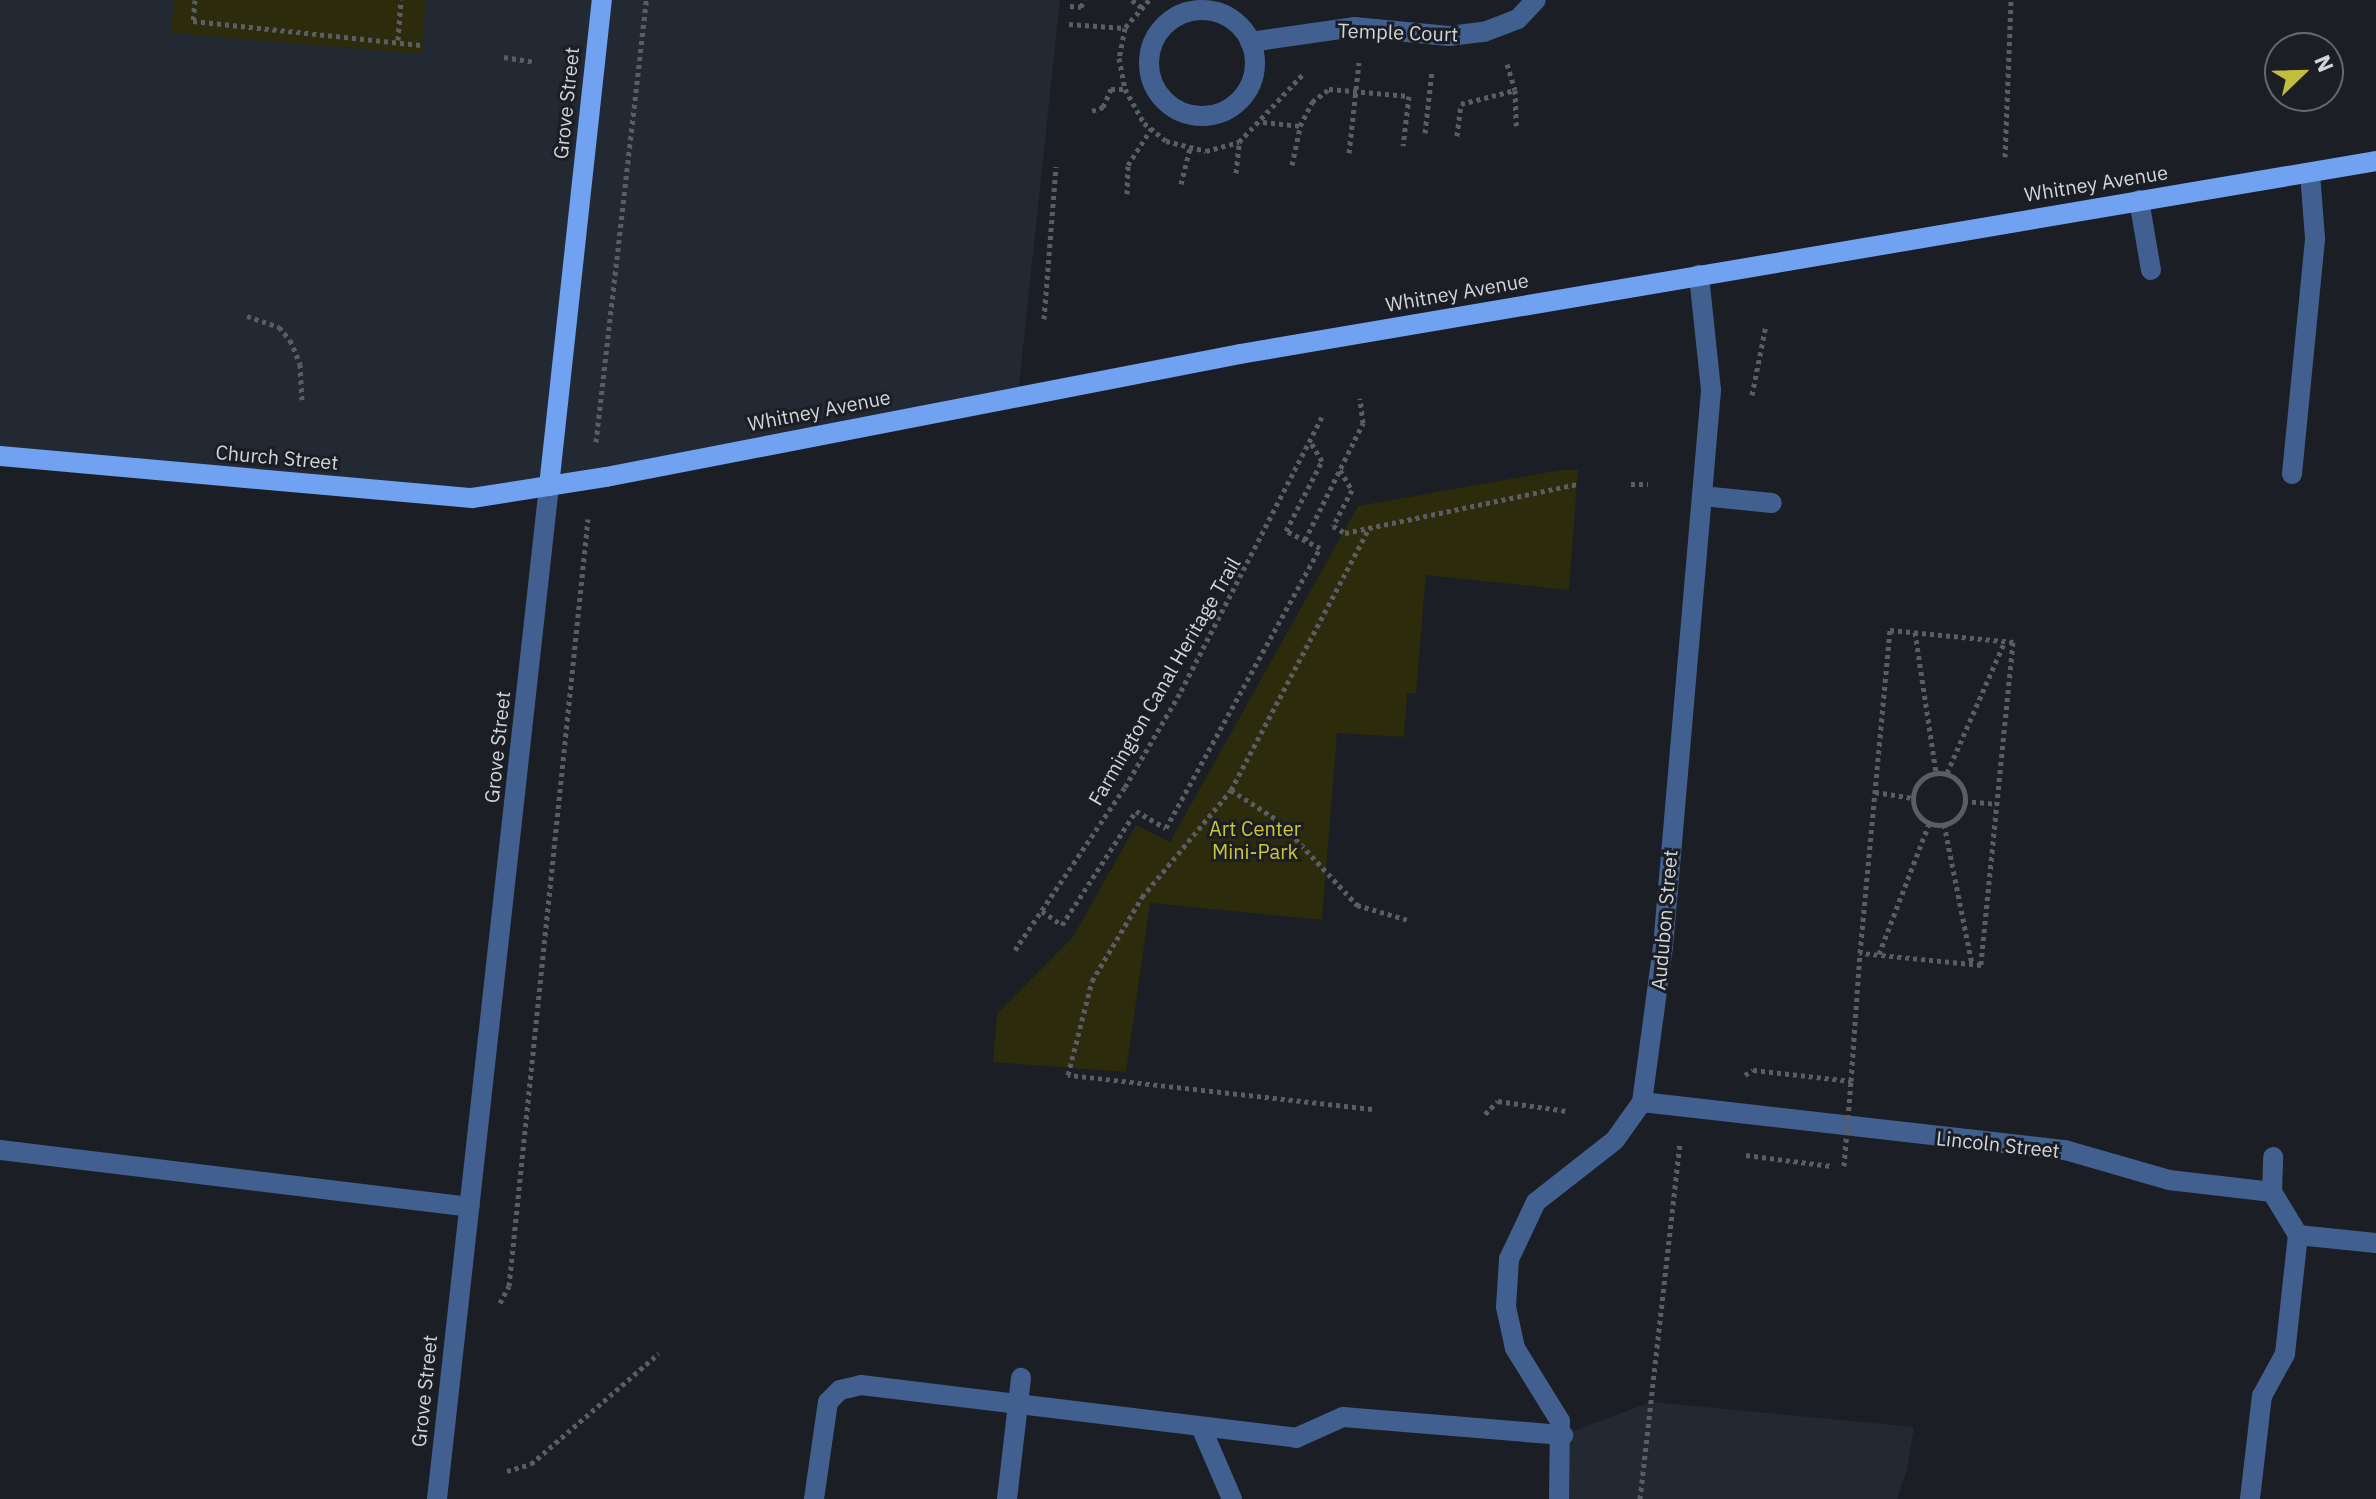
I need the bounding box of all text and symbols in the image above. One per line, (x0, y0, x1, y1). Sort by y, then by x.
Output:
street label: Temple Court (1337, 18, 1459, 46)
north arrow (2264, 32, 2344, 112)
street label: Grove Street (548, 46, 584, 160)
text: N (2308, 50, 2341, 76)
street label: Whitney Avenue (2023, 160, 2169, 206)
street label: Whitney Avenue (1384, 268, 1530, 316)
street label: Whitney Avenue (746, 384, 892, 436)
street label: Church Street (214, 440, 340, 474)
street label: Farmington Canal Heritage Trail (1083, 553, 1245, 809)
street label: Grove Street (479, 690, 515, 804)
park label: Art Center Mini-Park (1209, 816, 1301, 863)
street label: Audubon Street (1646, 849, 1682, 991)
street label: Lincoln Street (1935, 1126, 2061, 1162)
street label: Grove Street (406, 1334, 442, 1448)

